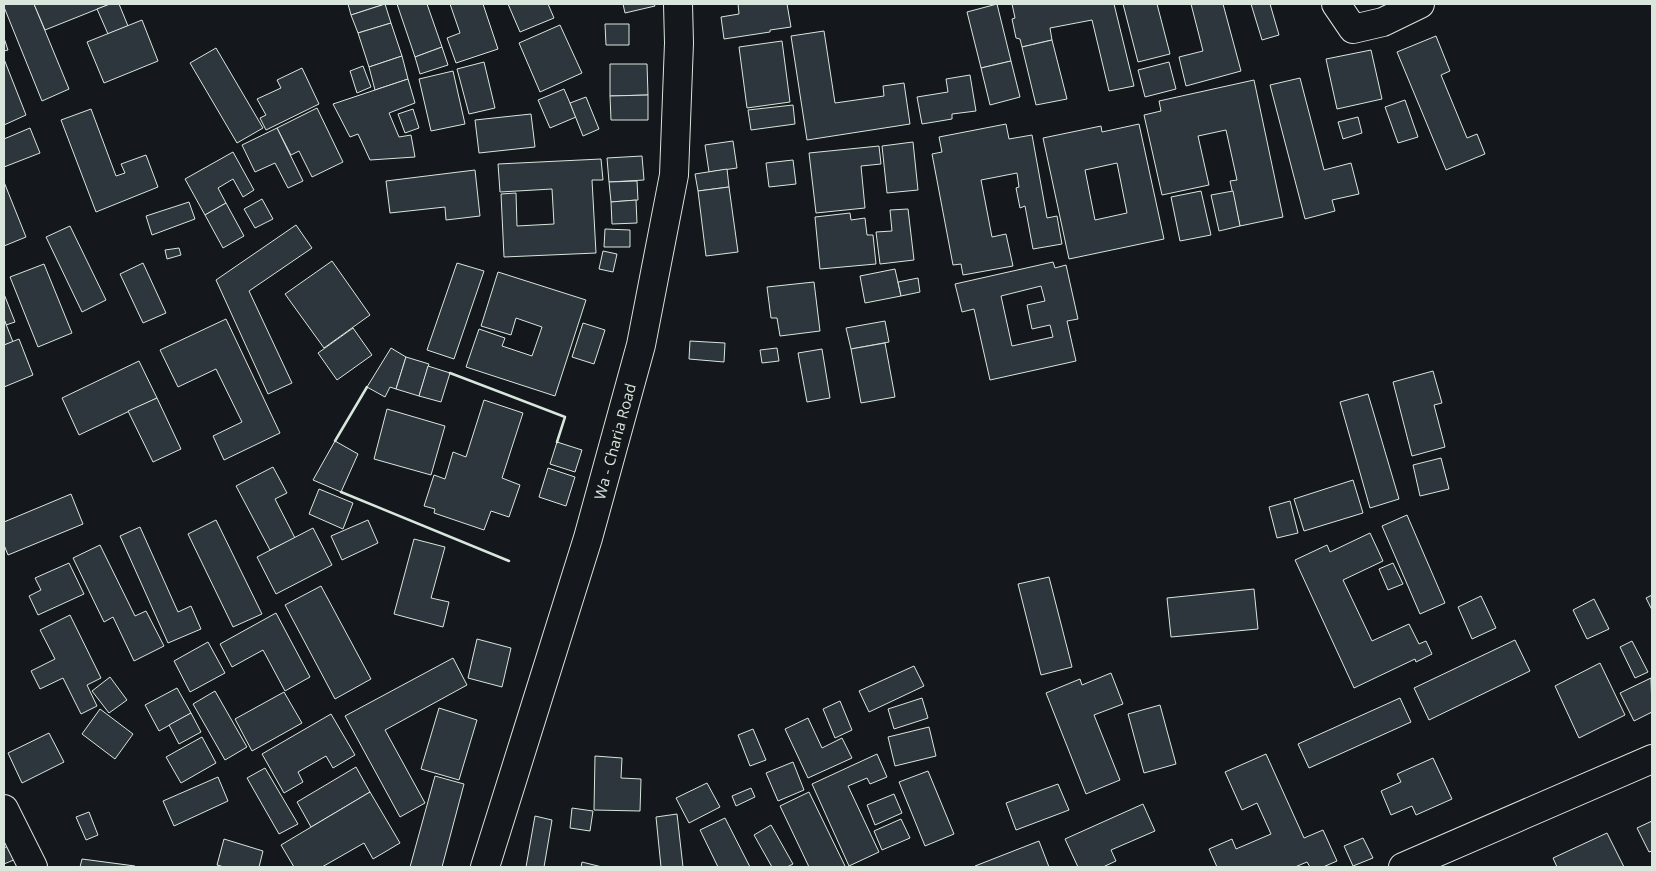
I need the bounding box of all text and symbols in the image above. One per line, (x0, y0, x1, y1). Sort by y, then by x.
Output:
street label: Wa - Charia Road (589, 381, 640, 502)

